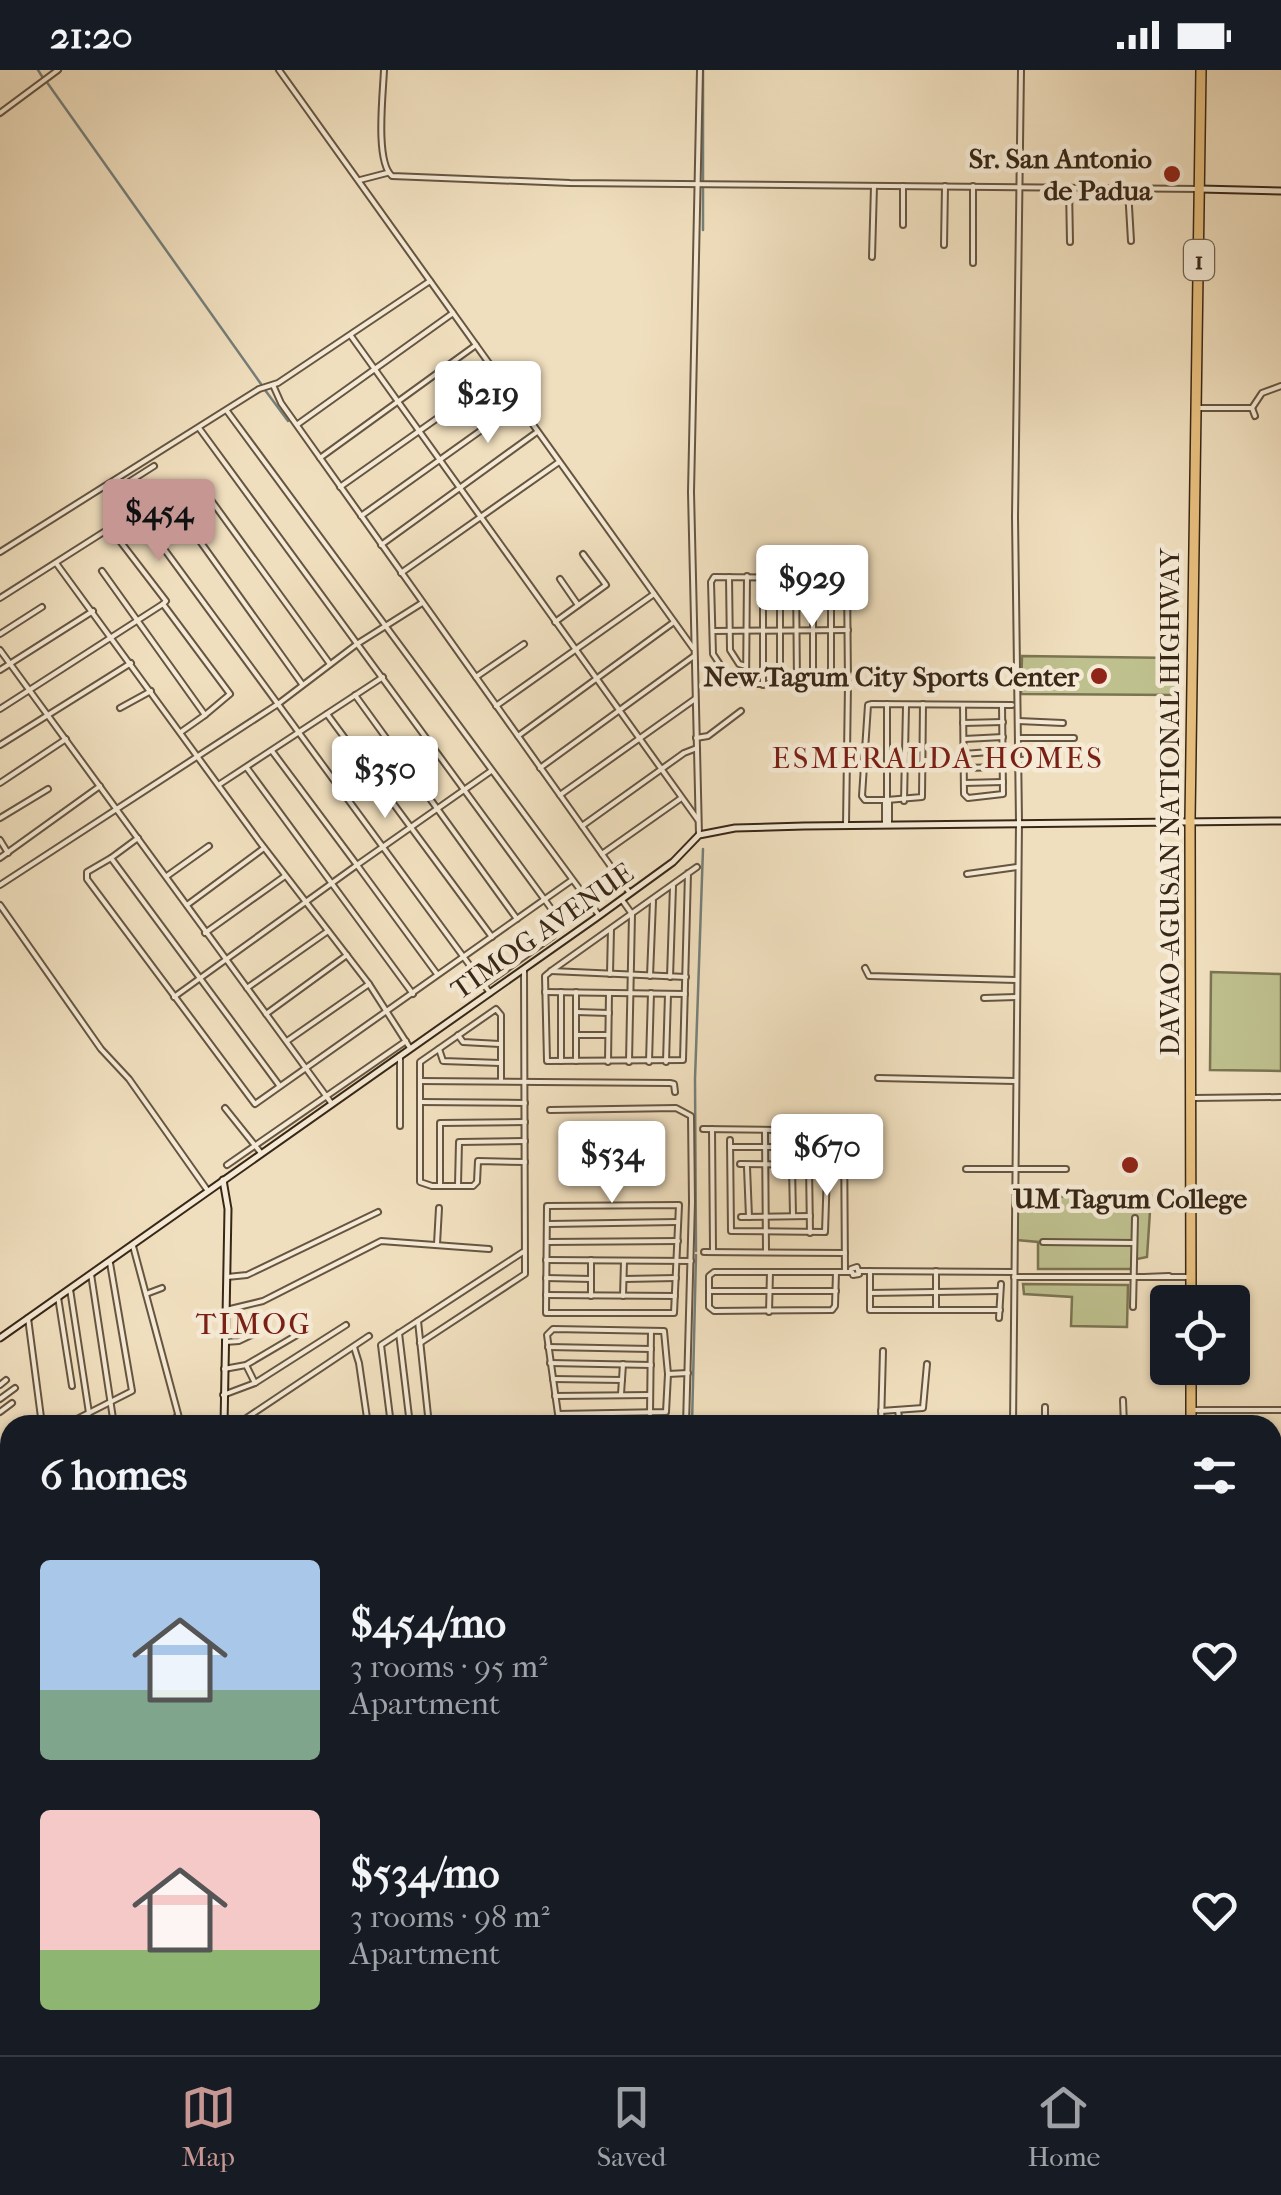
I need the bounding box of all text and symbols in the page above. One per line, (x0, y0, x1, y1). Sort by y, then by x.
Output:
text: 21:20 (50, 13, 133, 58)
place label: Sr. San Antonio de Padua (969, 142, 1153, 207)
marker: Sr. San Antonio de Padua (1161, 163, 1183, 185)
road number: 1 (1184, 240, 1214, 280)
pin: $219 (429, 361, 547, 446)
text: $219 (457, 375, 519, 412)
pin: $454 (100, 479, 218, 564)
text: $454 (125, 493, 193, 530)
pin: $929 (753, 545, 871, 630)
street label: DAVAO-AGUSAN NATIONAL HIGHWAY (1153, 547, 1186, 1056)
text: $929 (778, 559, 846, 596)
place label: New Tagum City Sports Center (704, 660, 1080, 693)
marker: New Tagum City Sports Center (1088, 665, 1110, 687)
pin: $350 (326, 736, 444, 821)
district label: ESMERALDA HOMES (772, 741, 1104, 776)
text: $350 (354, 750, 416, 787)
street label: TIMOG AVENUE (444, 856, 640, 1006)
pin: $670 (768, 1114, 886, 1199)
pin: $534 (553, 1121, 671, 1206)
text: $670 (793, 1128, 861, 1165)
text: $534 (580, 1135, 644, 1172)
marker: UM Tagum College (1119, 1154, 1141, 1176)
place label: UM Tagum College (1013, 1182, 1247, 1215)
map controls (1150, 1285, 1250, 1385)
button: locate (1150, 1285, 1250, 1385)
district label: TIMOG (196, 1307, 312, 1342)
icon: filters (1187, 1448, 1242, 1503)
text: 6 homes (40, 1451, 187, 1500)
text: $454/mo (350, 1599, 506, 1648)
icon: home (120, 1600, 240, 1720)
icon: heart (1187, 1633, 1242, 1688)
text: 3 rooms · 95 m² (350, 1648, 547, 1685)
text: Apartment (350, 1685, 500, 1722)
text: $534/mo (350, 1849, 500, 1898)
icon: home (120, 1850, 240, 1970)
icon: heart (1187, 1883, 1242, 1938)
text: 3 rooms · 98 m² (350, 1898, 550, 1935)
text: Apartment (350, 1935, 500, 1972)
tab: Map (181, 2080, 236, 2173)
tab: Saved (597, 2080, 666, 2173)
tab: Home (1028, 2080, 1100, 2173)

